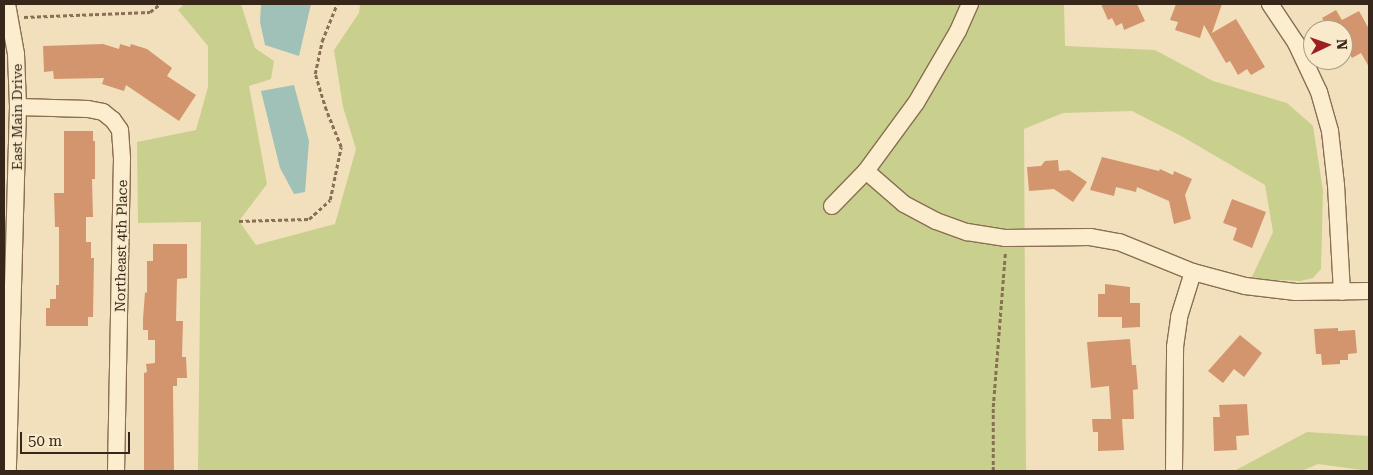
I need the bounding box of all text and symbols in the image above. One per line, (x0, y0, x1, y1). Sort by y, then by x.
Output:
north arrow (1303, 20, 1353, 70)
text: N (1334, 38, 1350, 50)
street label: East Main Drive (9, 64, 25, 170)
street label: Northeast 4th Place (111, 180, 131, 312)
scale bar (22, 422, 132, 454)
text: 50 m (28, 432, 62, 450)

